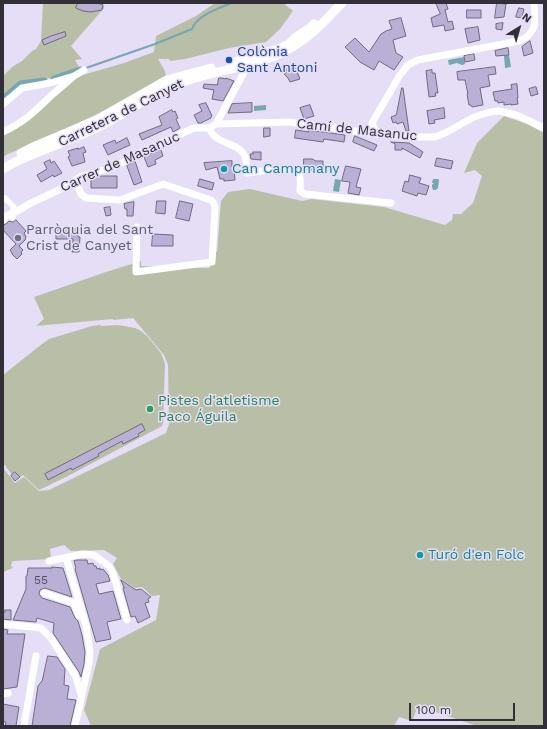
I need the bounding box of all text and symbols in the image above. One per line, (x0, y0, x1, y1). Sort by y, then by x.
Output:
north arrow (499, 8, 539, 48)
text: N (519, 10, 534, 26)
place label: Colònia Sant Antoni (237, 44, 317, 76)
marker: Colònia Sant Antoni (224, 55, 234, 65)
street label: Carretera de Canyet (56, 75, 186, 151)
street label: Camí de Masanuc (296, 115, 418, 145)
street label: Carrer de Masanuc (58, 128, 182, 196)
place label: Can Campmany (232, 161, 340, 177)
marker: Can Campmany (219, 164, 229, 174)
place label: Parròquia del Sant Crist de Canyet (26, 222, 153, 254)
marker: Parròquia del Sant Crist de Canyet (13, 233, 23, 243)
place label: Pistes d'atletisme Paco Águila (158, 393, 280, 426)
marker: Pistes d'atletisme Paco Águila (145, 404, 155, 414)
place label: Turó d'en Folc (428, 547, 524, 563)
marker: Turó d'en Folc (415, 550, 425, 560)
house number: 55 (34, 573, 48, 587)
scale bar (411, 695, 517, 721)
text: 100 m (416, 703, 451, 717)

